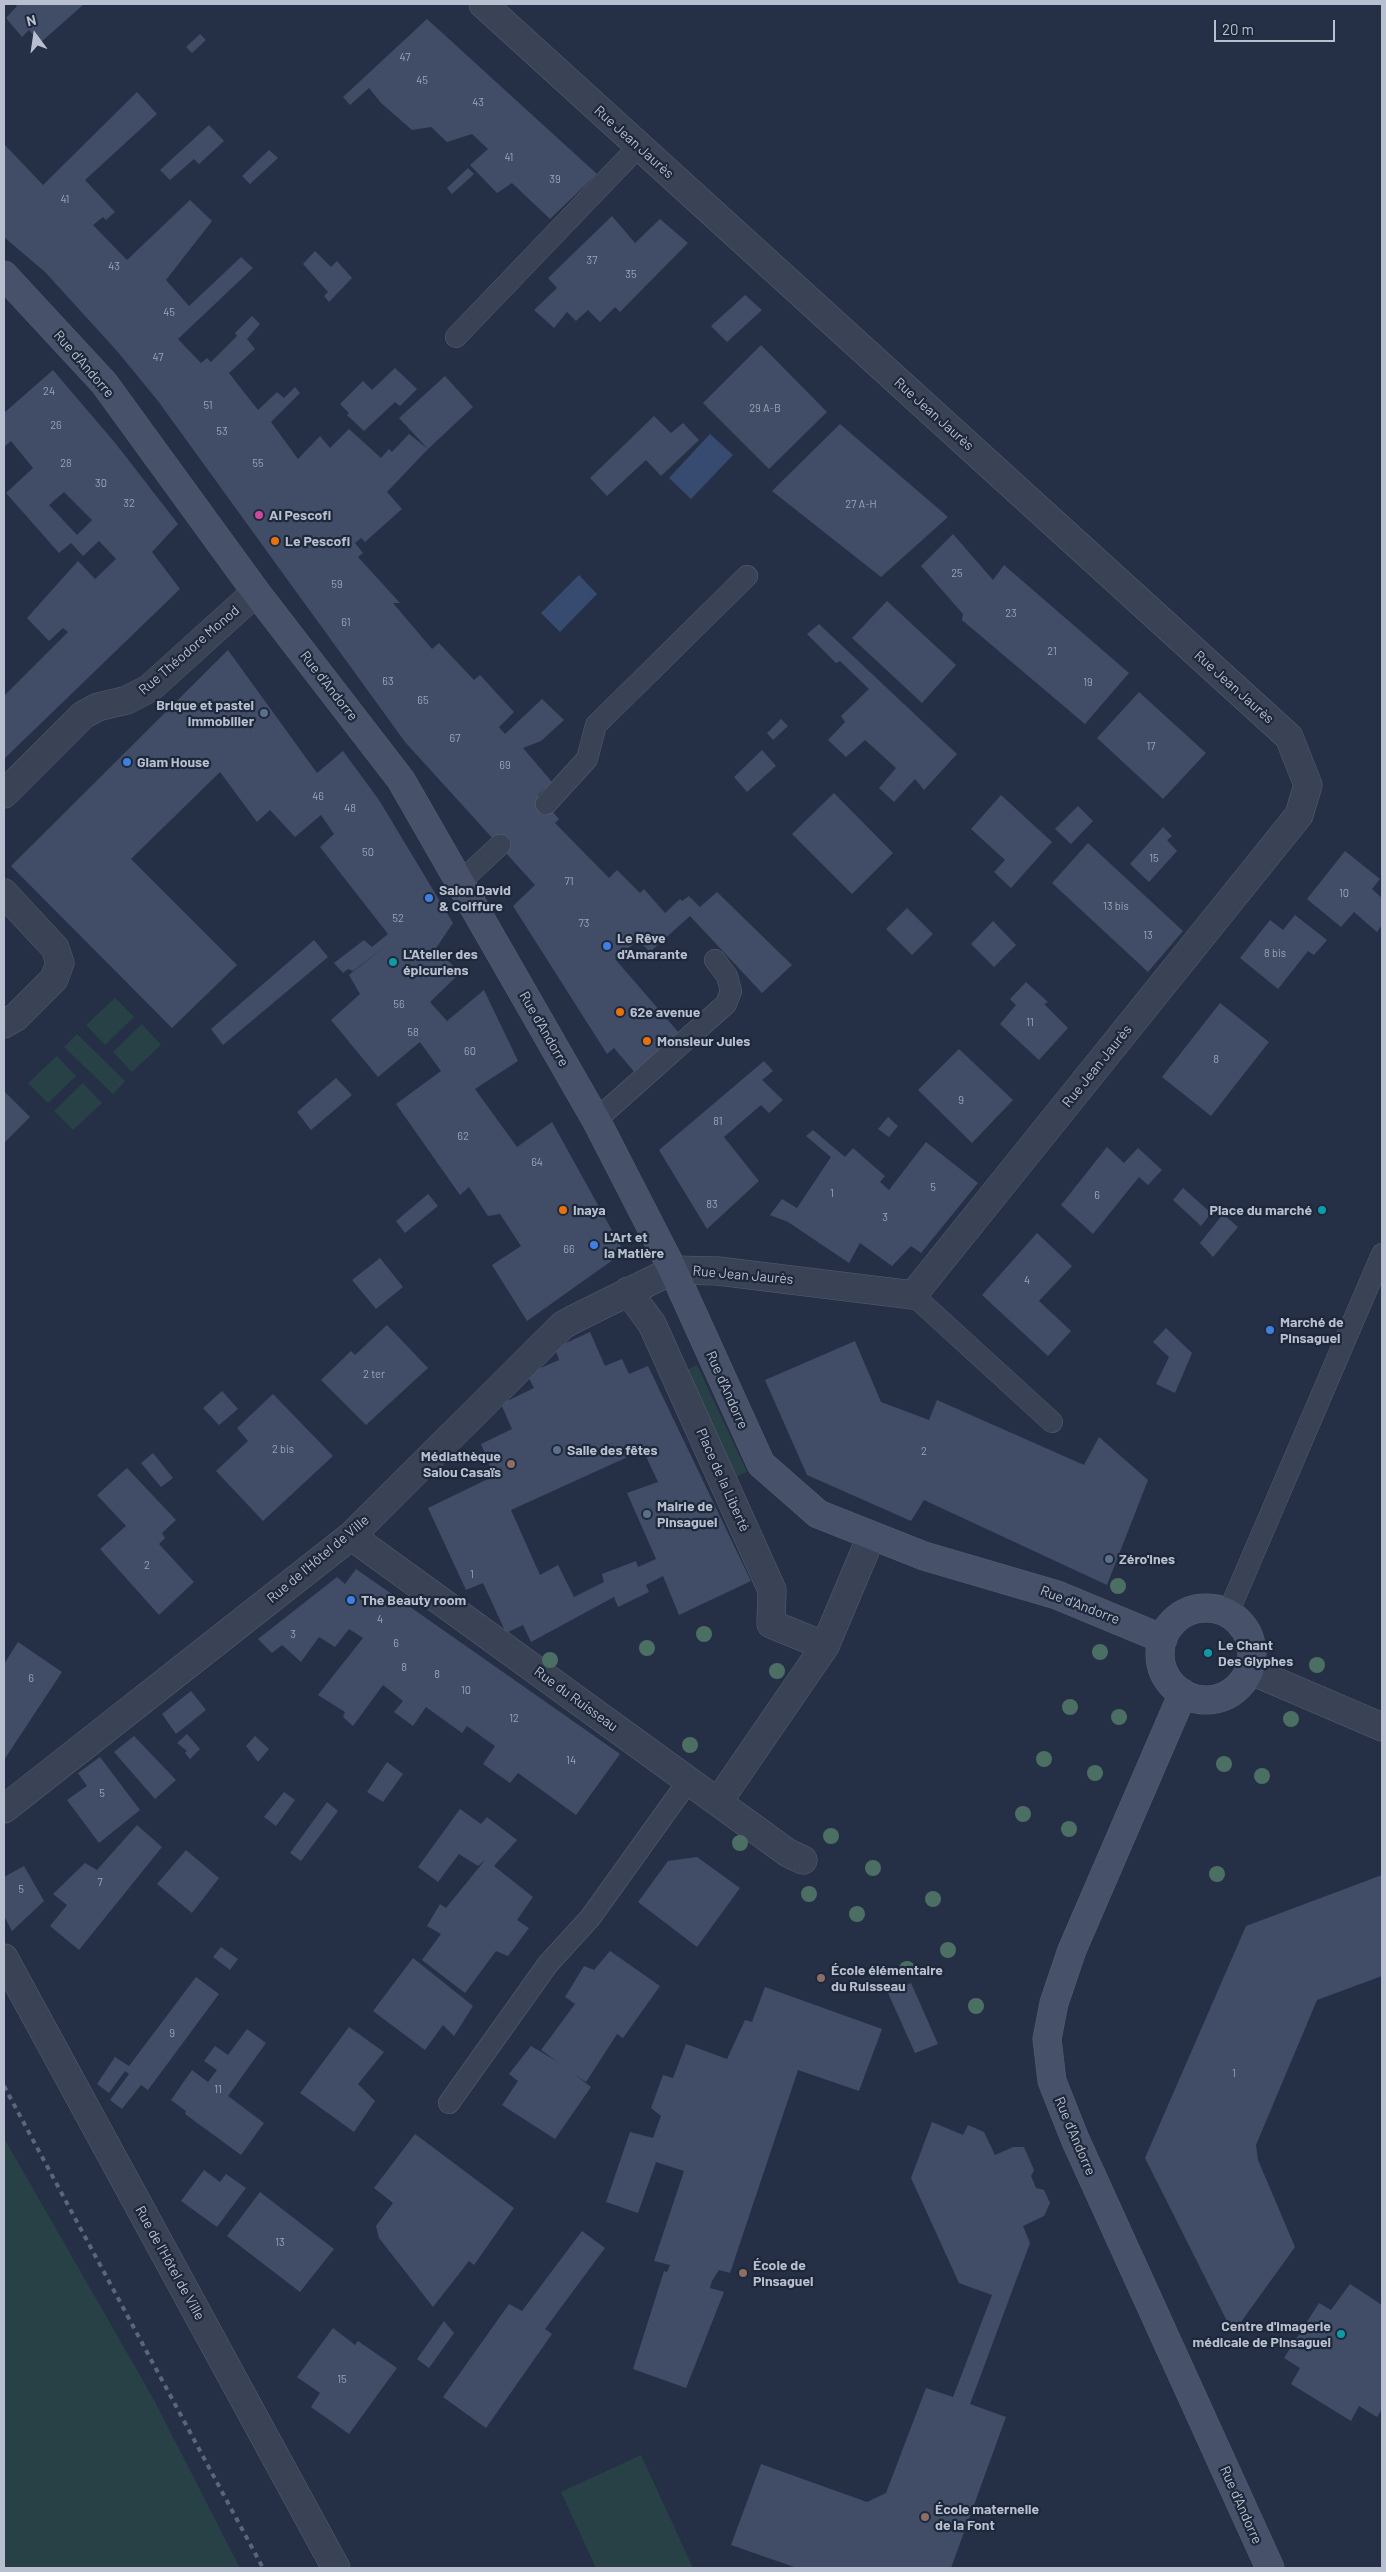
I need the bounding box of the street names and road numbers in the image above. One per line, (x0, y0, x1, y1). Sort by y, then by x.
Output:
street label: Rue Jean Jaurès (591, 102, 677, 182)
street label: Rue d'Andorre (50, 327, 118, 401)
street label: Rue Jean Jaurès (891, 374, 977, 454)
street label: Rue Théodore Monod (135, 602, 243, 698)
street label: Rue Jean Jaurès (1191, 647, 1277, 727)
street label: Rue d'Andorre (297, 648, 361, 724)
street label: Rue d'Andorre (516, 989, 572, 1069)
street label: Rue Jean Jaurès (1059, 1021, 1135, 1111)
street label: Rue Jean Jaurès (692, 1262, 794, 1288)
street label: Rue d'Andorre (702, 1348, 752, 1432)
street label: Place de la Liberté (693, 1426, 753, 1534)
street label: Rue de l'Hôtel de Ville (264, 1511, 372, 1607)
street label: Rue d'Andorre (1038, 1582, 1122, 1628)
street label: Rue du Ruisseau (531, 1663, 621, 1735)
street label: Rue d'Andorre (1051, 2094, 1099, 2178)
street label: Rue de l'Hôtel de Ville (132, 2203, 208, 2323)
street label: Rue d'Andorre (1216, 2463, 1266, 2547)

